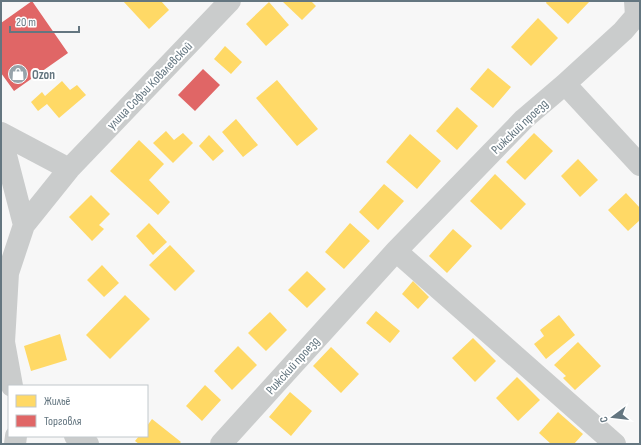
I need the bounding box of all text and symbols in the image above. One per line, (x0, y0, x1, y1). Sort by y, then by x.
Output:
scale bar (10, 8, 79, 34)
text: 20 m (16, 15, 36, 30)
street label: улица Софьи Ковалевской (104, 38, 196, 133)
shop icon: Ozon (7, 63, 29, 85)
place label: Ozon (32, 67, 55, 83)
street label: Рижский проезд (488, 96, 551, 158)
street label: Рижский проезд (263, 333, 323, 398)
legend (8, 385, 148, 437)
text: Жильё (44, 394, 71, 409)
north arrow (593, 397, 633, 437)
text: Торговля (44, 414, 82, 429)
text: С (597, 415, 611, 424)

